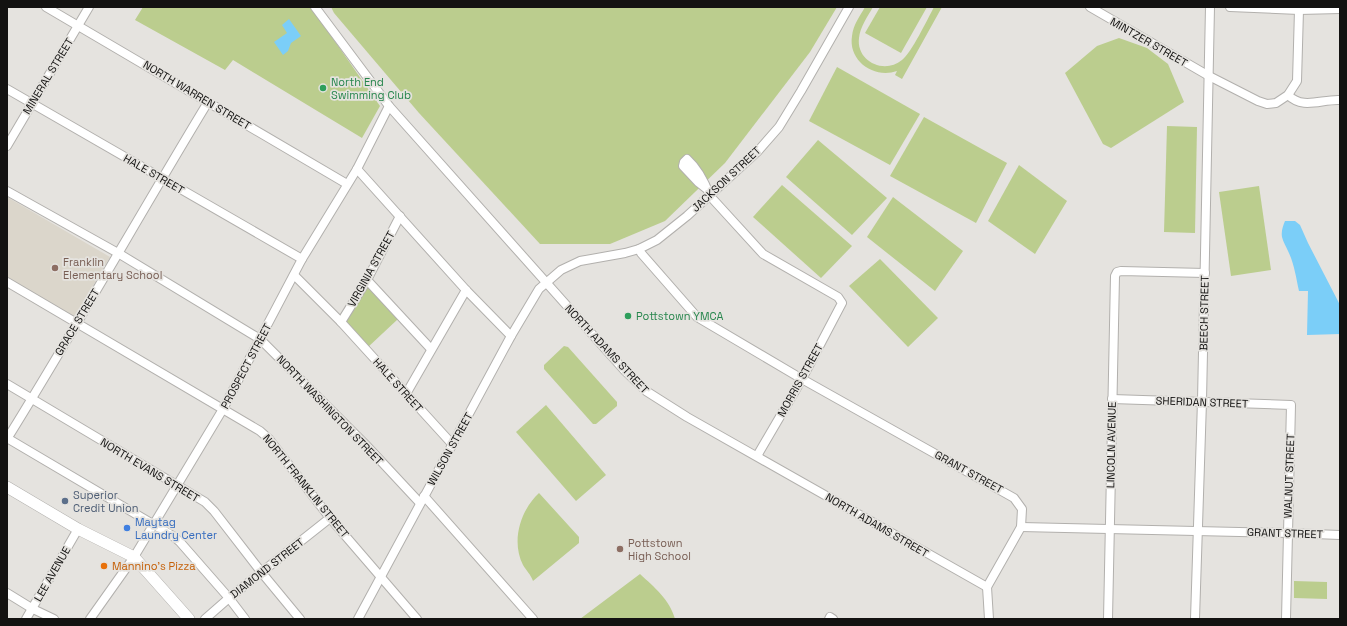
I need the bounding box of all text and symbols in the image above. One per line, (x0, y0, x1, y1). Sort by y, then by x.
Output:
street label: MINTZER STREET (1108, 14, 1191, 70)
street label: MINERAL STREET (20, 35, 77, 117)
street label: NORTH WARREN STREET (141, 57, 254, 133)
place label: North End Swimming Club (331, 75, 411, 102)
marker: North End Swimming Club (318, 83, 328, 93)
street label: JACKSON STREET (688, 143, 764, 215)
street label: HALE STREET (121, 151, 187, 197)
street label: VIRGINIA STREET (344, 228, 398, 309)
place label: Franklin Elementary School (63, 255, 162, 282)
marker: Franklin Elementary School (50, 263, 60, 273)
street label: BEECH STREET (1196, 275, 1212, 351)
street label: GRACE STREET (51, 285, 103, 358)
street label: NORTH ADAMS STREET (562, 302, 652, 397)
place label: Pottstown YMCA (636, 309, 724, 323)
marker: Pottstown YMCA (623, 311, 633, 321)
street label: PROSPECT STREET (218, 320, 275, 411)
street label: MORRIS STREET (774, 340, 826, 419)
street label: NORTH WASHINGTON STREET (274, 352, 387, 468)
street label: HALE STREET (370, 355, 426, 415)
street label: SHERIDAN STREET (1155, 393, 1249, 411)
street label: LINCOLN AVENUE (1103, 402, 1119, 488)
street label: WILSON STREET (424, 410, 476, 488)
street label: NORTH FRANKLIN STREET (260, 431, 352, 541)
street label: WALNUT STREET (1281, 433, 1297, 519)
street label: NORTH EVANS STREET (98, 435, 202, 505)
street label: GRANT STREET (932, 447, 1006, 497)
place label: Superior Credit Union (73, 488, 139, 515)
street label: NORTH ADAMS STREET (823, 490, 931, 560)
marker: Superior Credit Union (60, 496, 70, 506)
place label: Maytag Laundry Center (135, 515, 217, 542)
marker: Maytag Laundry Center (122, 523, 132, 533)
street label: GRANT STREET (1247, 525, 1324, 541)
street label: DIAMOND STREET (227, 534, 307, 601)
place label: Pottstown High School (628, 536, 691, 563)
street label: LEE AVENUE (31, 544, 73, 604)
marker: Pottstown High School (615, 544, 625, 554)
place label: Mannino's Pizza (112, 559, 196, 573)
marker: Mannino's Pizza (99, 561, 109, 571)

